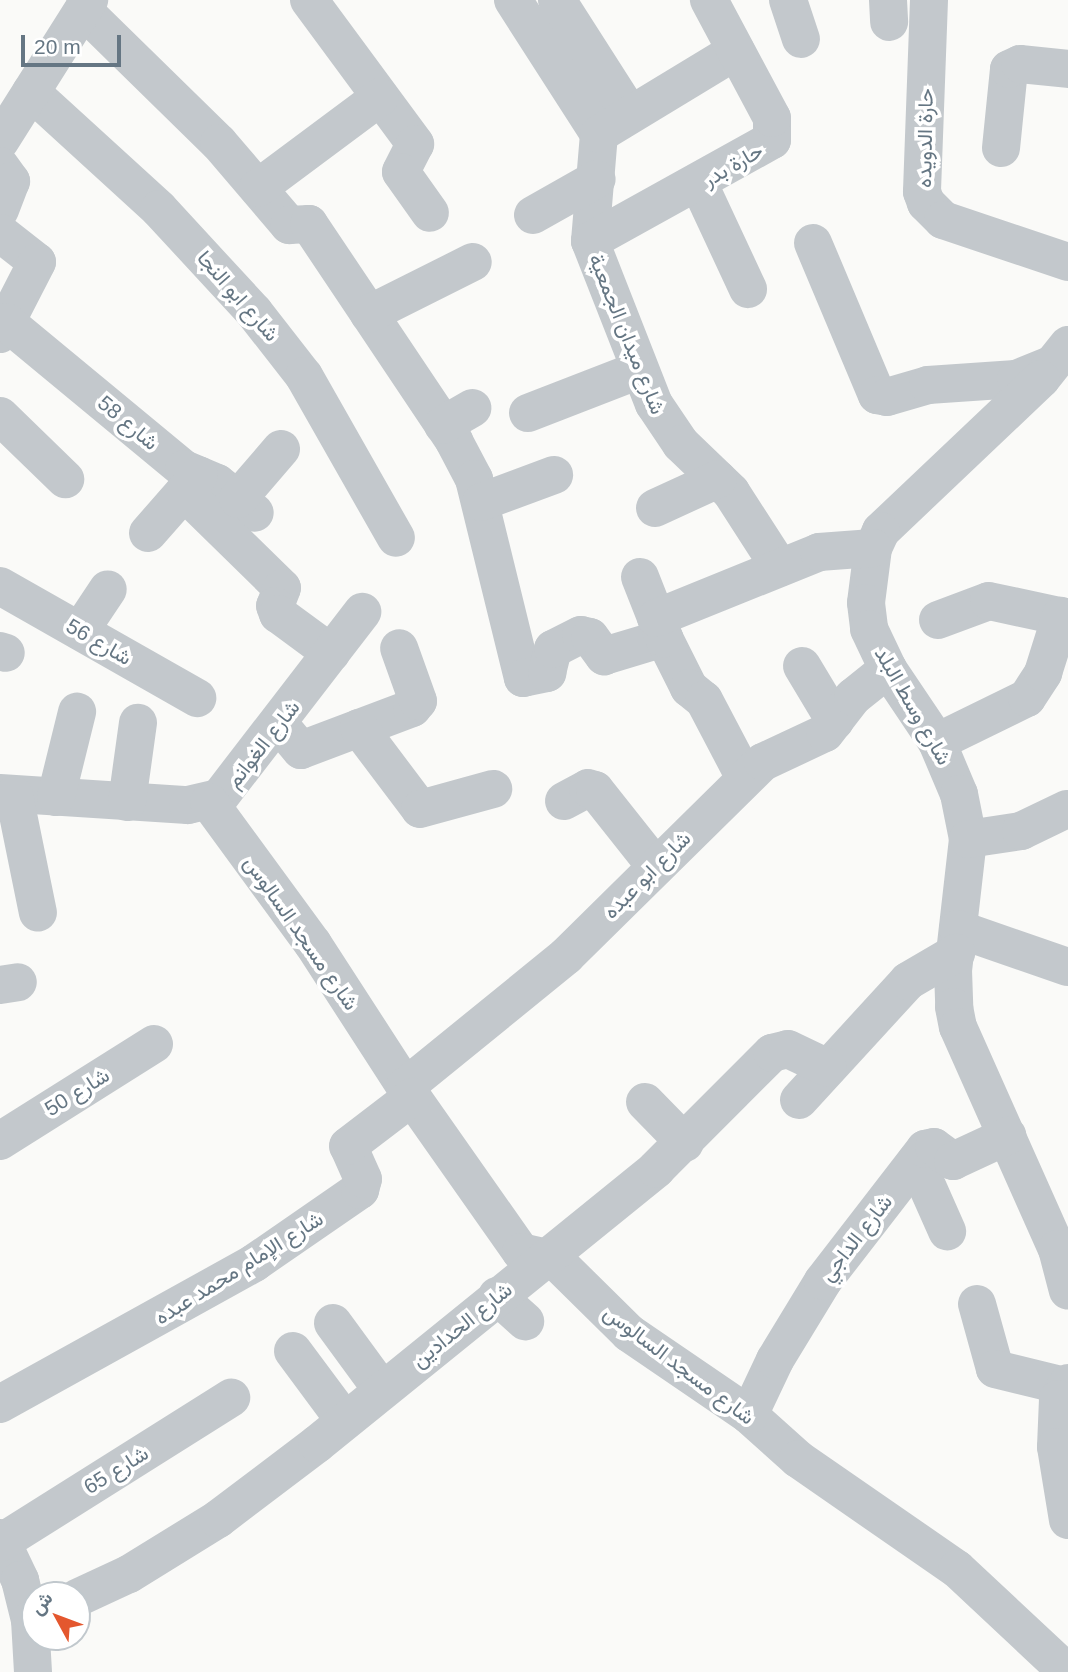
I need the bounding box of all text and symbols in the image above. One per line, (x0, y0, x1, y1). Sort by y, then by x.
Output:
scale bar (24, 21, 124, 65)
text: 20 m (34, 35, 81, 58)
street label: حارة الدويده (912, 88, 938, 188)
street label: حارة بدر (698, 138, 768, 192)
street label: شارع ابو النجا (192, 245, 284, 347)
street label: شارع ميدان الجمعية (583, 250, 671, 418)
street label: شارع 58 (93, 390, 163, 456)
street label: شارع 56 (62, 613, 136, 671)
street label: شارع وسط البلد (869, 643, 957, 769)
street label: شارع الغوانم (221, 695, 305, 793)
street label: شارع ابو عبده (598, 826, 696, 924)
street label: شارع مسجد السالوس (238, 851, 364, 1015)
street label: شارع 50 (40, 1062, 114, 1122)
street label: شارع الداجي (814, 1190, 898, 1286)
street label: شارع الإمام محمد عبده (150, 1206, 328, 1330)
street label: شارع الحدادين (407, 1277, 517, 1373)
street label: شارع مسجد السالوس (598, 1300, 760, 1430)
street label: شارع 65 (79, 1440, 153, 1500)
north arrow (21, 1581, 91, 1651)
text: ش (26, 1588, 57, 1619)

